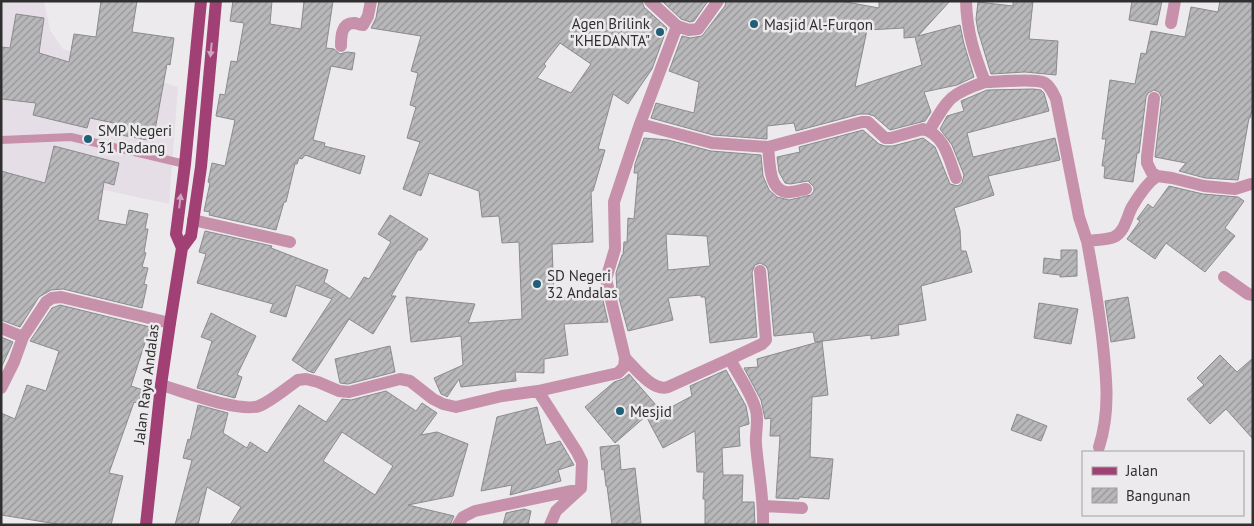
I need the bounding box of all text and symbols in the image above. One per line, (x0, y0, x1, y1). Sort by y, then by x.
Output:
place label: Agen Brilink "KHEDANTA" (570, 14, 651, 50)
place label: Masjid Al-Furqon (764, 15, 873, 34)
marker: Masjid Al-Furqon (748, 18, 760, 30)
marker: Agen Brilink "KHEDANTA" (654, 26, 666, 38)
one-way arrow (207, 42, 215, 58)
place label: SMP Negeri 31 Padang (98, 121, 172, 157)
marker: SMP Negeri 31 Padang (82, 133, 94, 145)
one-way arrow (176, 193, 184, 209)
place label: SD Negeri 32 Andalas (547, 266, 618, 302)
marker: SD Negeri 32 Andalas (531, 278, 543, 290)
street label: Jalan Raya Andalas (129, 323, 163, 446)
place label: Mesjid (630, 402, 672, 421)
marker: Mesjid (614, 405, 626, 417)
legend (1082, 451, 1244, 516)
text: Jalan (1125, 461, 1158, 480)
text: Bangunan (1126, 486, 1190, 505)

